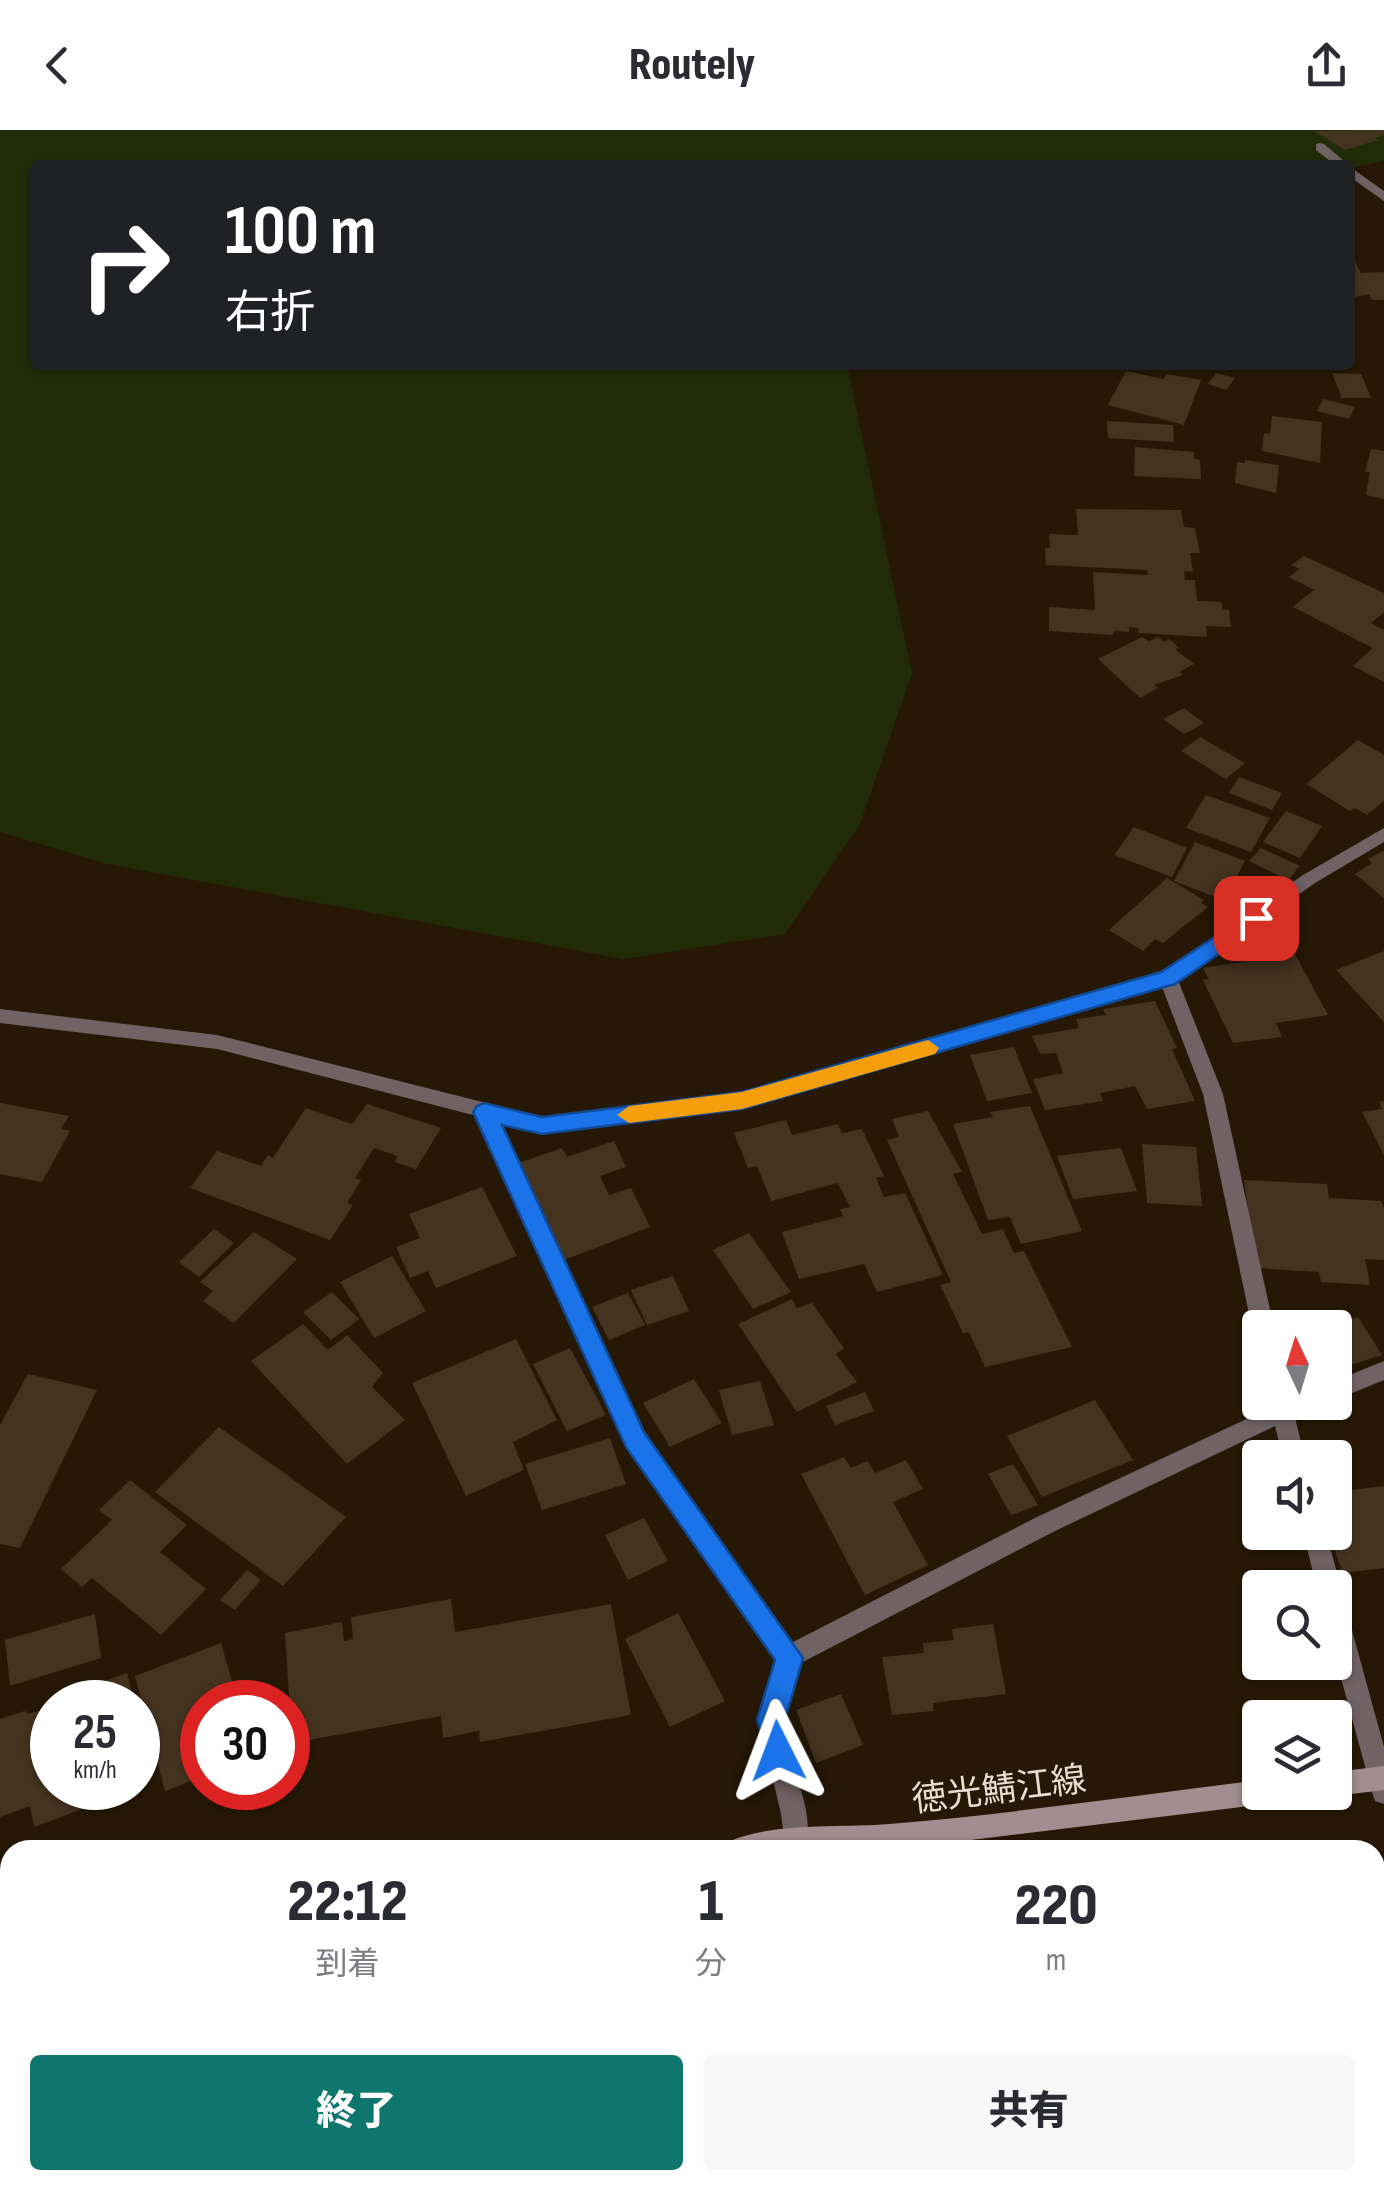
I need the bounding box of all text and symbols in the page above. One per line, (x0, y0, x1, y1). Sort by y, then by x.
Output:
icon: back (30, 38, 85, 93)
text: Routely (629, 38, 755, 93)
icon: share (1299, 38, 1354, 93)
text: 100 m (225, 190, 376, 274)
icon: right (60, 200, 190, 330)
text: 右折 (225, 286, 315, 341)
pin (1214, 876, 1299, 961)
icon: arrive (1229, 891, 1284, 946)
north arrow (1242, 1310, 1352, 1420)
map controls (1242, 1310, 1352, 1810)
button: sound (1242, 1440, 1352, 1550)
button: search (1242, 1570, 1352, 1680)
speed limit sign: 30 (180, 1680, 310, 1810)
position arrow (726, 1699, 830, 1803)
button: layers (1242, 1700, 1352, 1810)
text: 25 (73, 1703, 117, 1763)
text: km/h (73, 1755, 117, 1786)
street label: 徳光鯖江線 (910, 1758, 1089, 1822)
text: 22:12 (287, 1866, 408, 1938)
text: 1 (699, 1866, 723, 1938)
text: 220 (1014, 1870, 1098, 1942)
text: m (1046, 1941, 1066, 1980)
text: 到着 (316, 1945, 380, 1984)
text: 分 (695, 1945, 727, 1984)
button: 終了 (30, 2055, 683, 2170)
button: 共有 (703, 2055, 1355, 2170)

